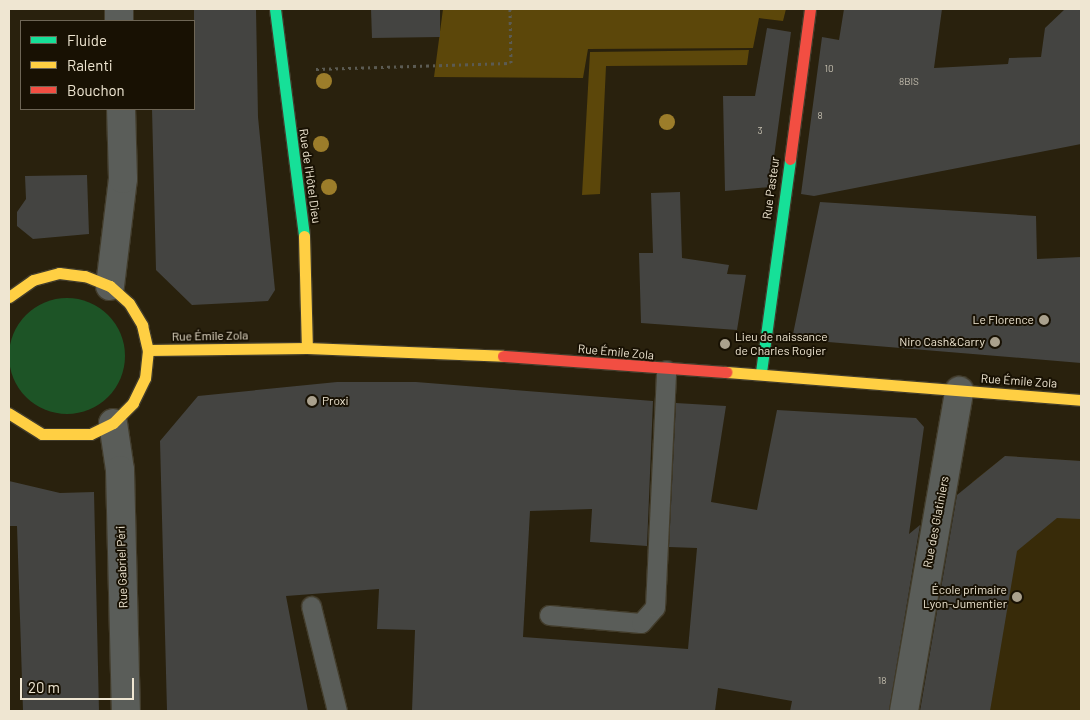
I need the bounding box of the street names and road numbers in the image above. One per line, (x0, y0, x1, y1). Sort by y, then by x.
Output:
street label: Rue de l'Hôtel Dieu (296, 128, 324, 224)
street label: Rue Pasteur (759, 156, 783, 220)
street label: Rue Émile Zola (172, 328, 248, 344)
street label: Rue Émile Zola (577, 341, 655, 363)
street label: Rue Émile Zola (980, 371, 1058, 391)
street label: Rue des Glatiniers (920, 475, 952, 569)
street label: Rue Gabriel Péri (113, 526, 131, 608)

